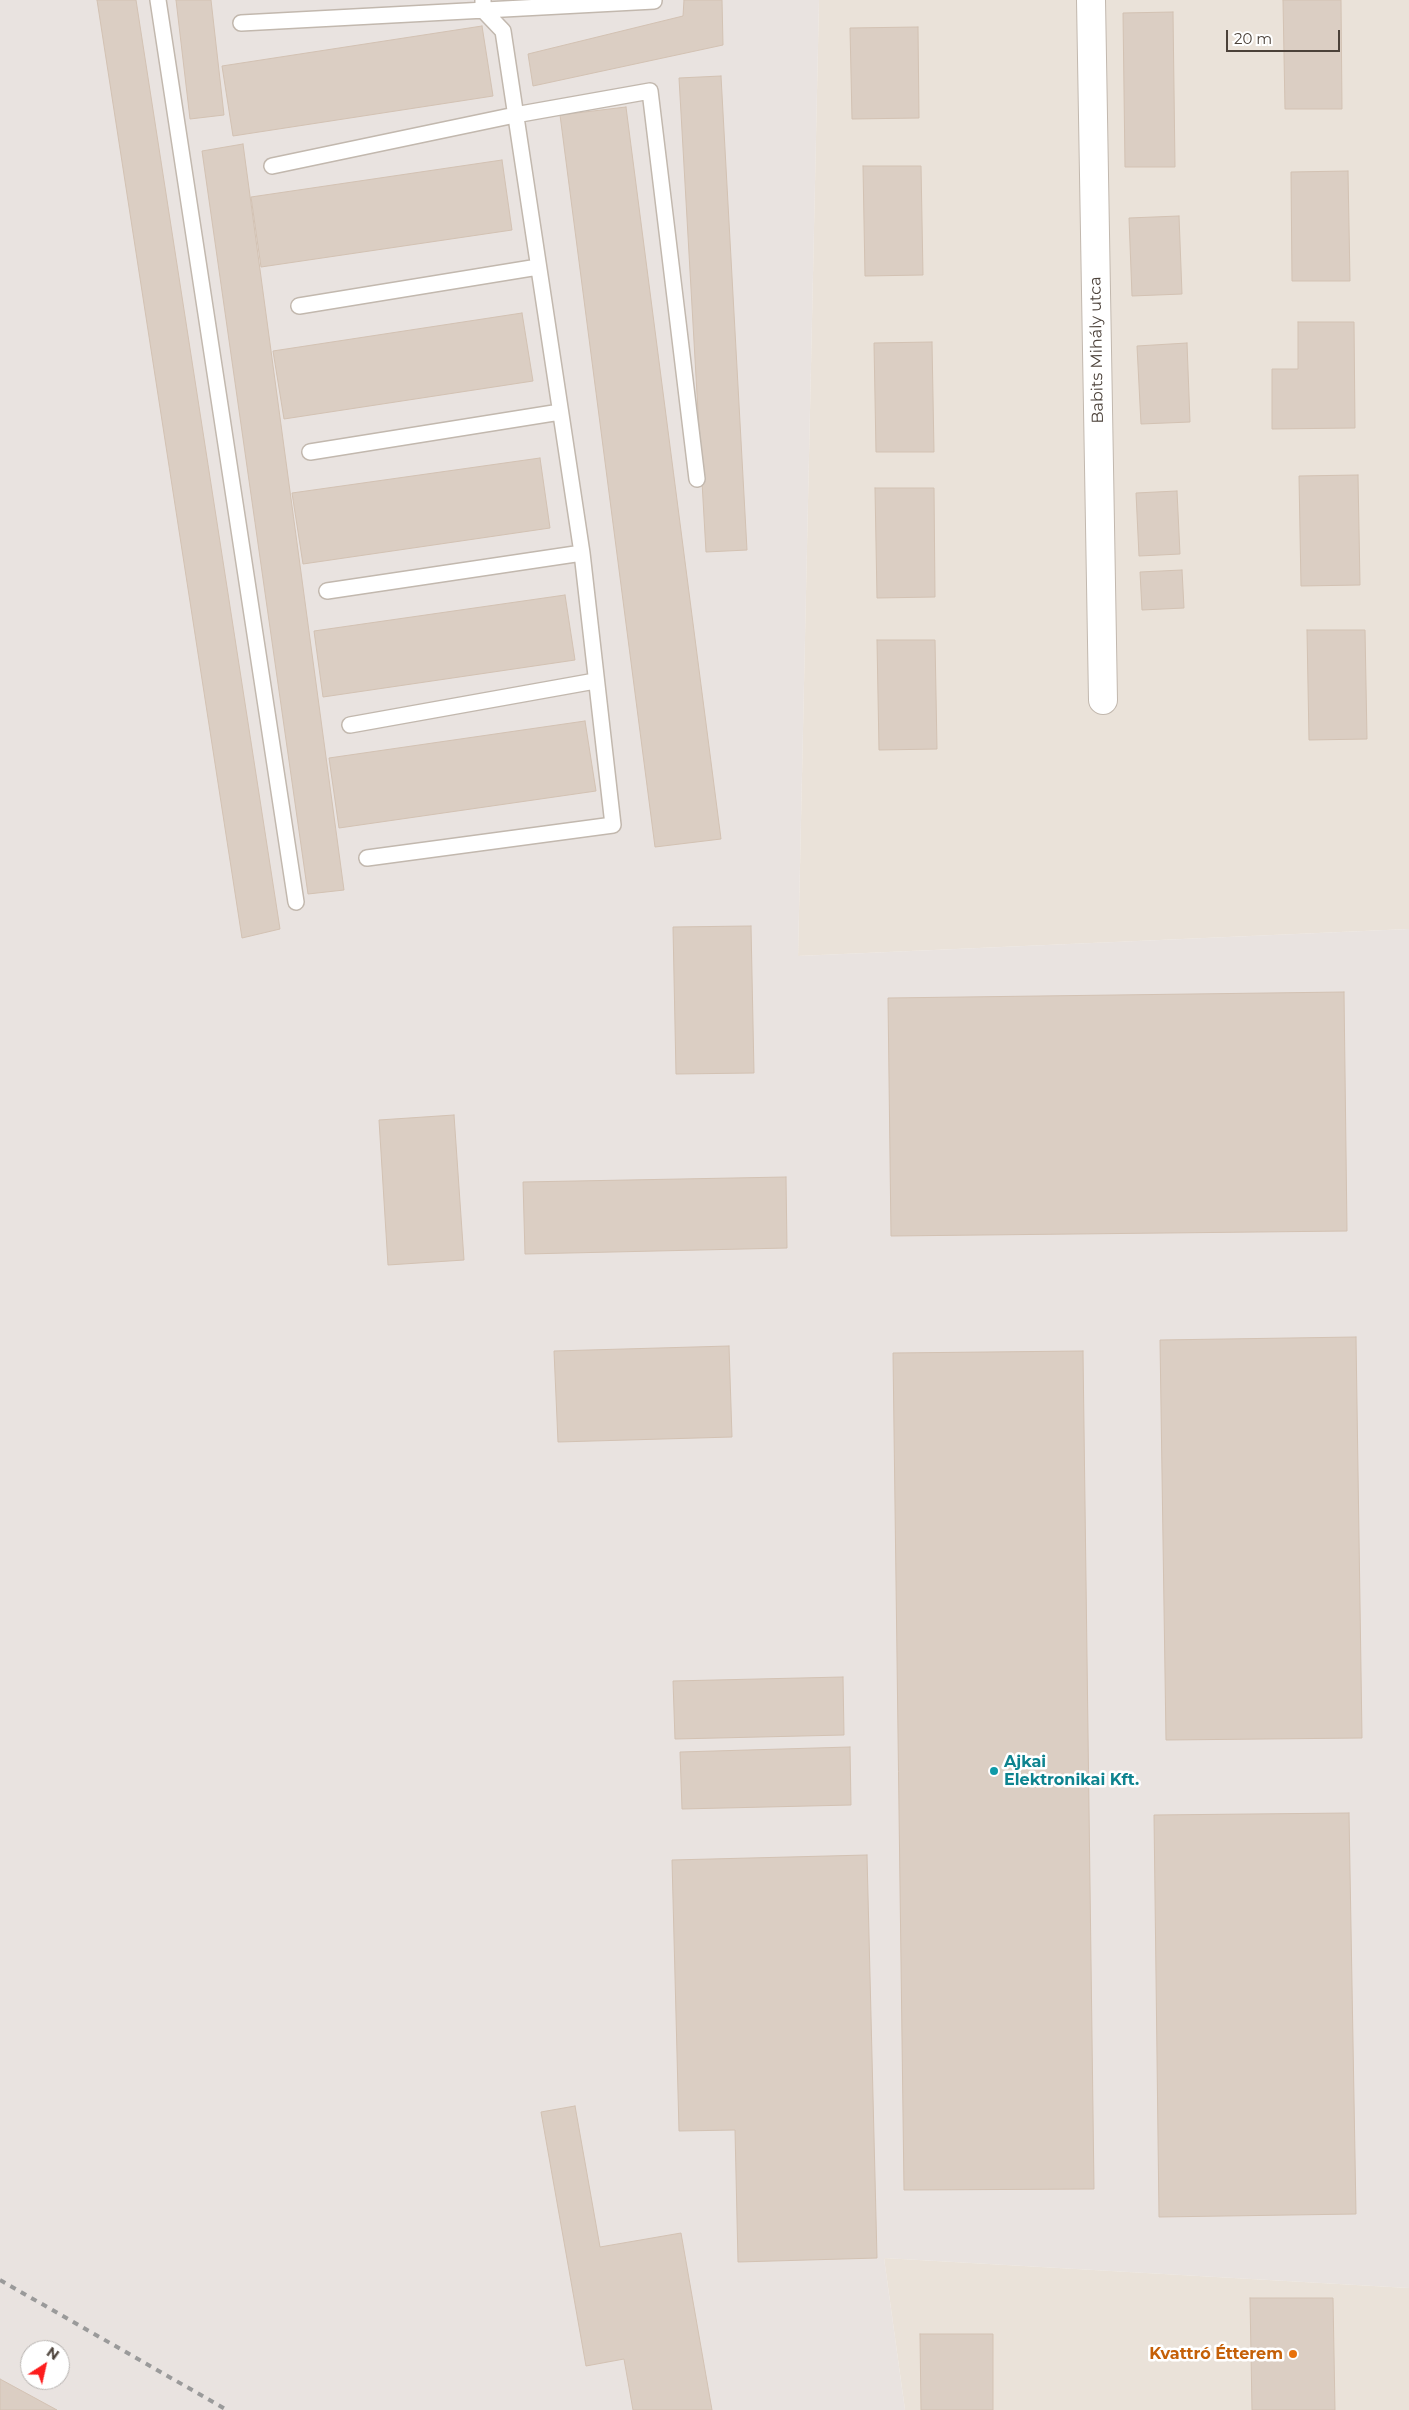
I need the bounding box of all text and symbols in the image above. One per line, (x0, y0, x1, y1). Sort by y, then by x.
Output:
scale bar (1229, 20, 1343, 52)
text: 20 m (1234, 29, 1272, 48)
street label: Babits Mihály utca (1086, 276, 1108, 424)
place label: Ajkai Elektronikai Kft. (1004, 1752, 1139, 1790)
marker: Ajkai Elektronikai Kft. (988, 1765, 1000, 1777)
north arrow (20, 2340, 70, 2390)
text: N (43, 2343, 63, 2364)
place label: Kvattró Étterem (1149, 2344, 1283, 2364)
marker: Kvattró Étterem (1287, 2348, 1299, 2360)

